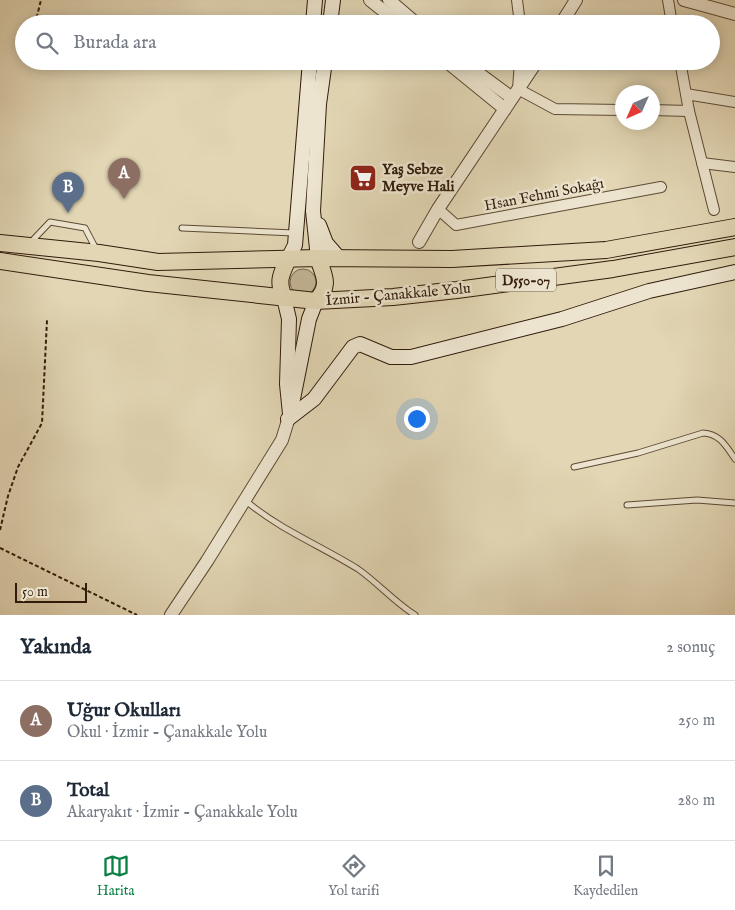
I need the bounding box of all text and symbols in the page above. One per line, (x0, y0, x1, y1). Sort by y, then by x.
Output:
search box (15, 15, 720, 70)
icon: search (33, 29, 61, 57)
text: Burada ara (73, 31, 157, 55)
north arrow (615, 85, 660, 130)
pin: A (108, 158, 140, 199)
place label: Yaş Sebze Meyve Hali (382, 160, 454, 196)
supermarket icon: Yaş Sebze Meyve Hali (348, 163, 378, 193)
pin: B (52, 172, 84, 213)
street label: Hsan Fehmi Sokağı (483, 174, 606, 215)
road number: D550-07 (496, 268, 556, 292)
street label: İzmir - Çanakkale Yolu (325, 279, 472, 310)
your location (404, 406, 430, 432)
scale bar (15, 580, 88, 603)
text: 50 m (22, 583, 48, 601)
text: Yakında (20, 634, 91, 661)
text: 2 sonuç (666, 638, 715, 658)
text: Uğur Okulları (67, 699, 181, 723)
text: A (31, 711, 41, 731)
text: 250 m (678, 711, 715, 731)
text: Okul · İzmir - Çanakkale Yolu (67, 723, 267, 743)
text: Total (67, 779, 109, 803)
text: B (31, 791, 41, 811)
text: 280 m (678, 791, 715, 811)
text: Akaryakıt · İzmir - Çanakkale Yolu (67, 803, 298, 823)
tab: Harita (97, 852, 135, 900)
tab: Yol tarifi (328, 852, 380, 900)
tab: Kaydedilen (573, 852, 638, 900)

